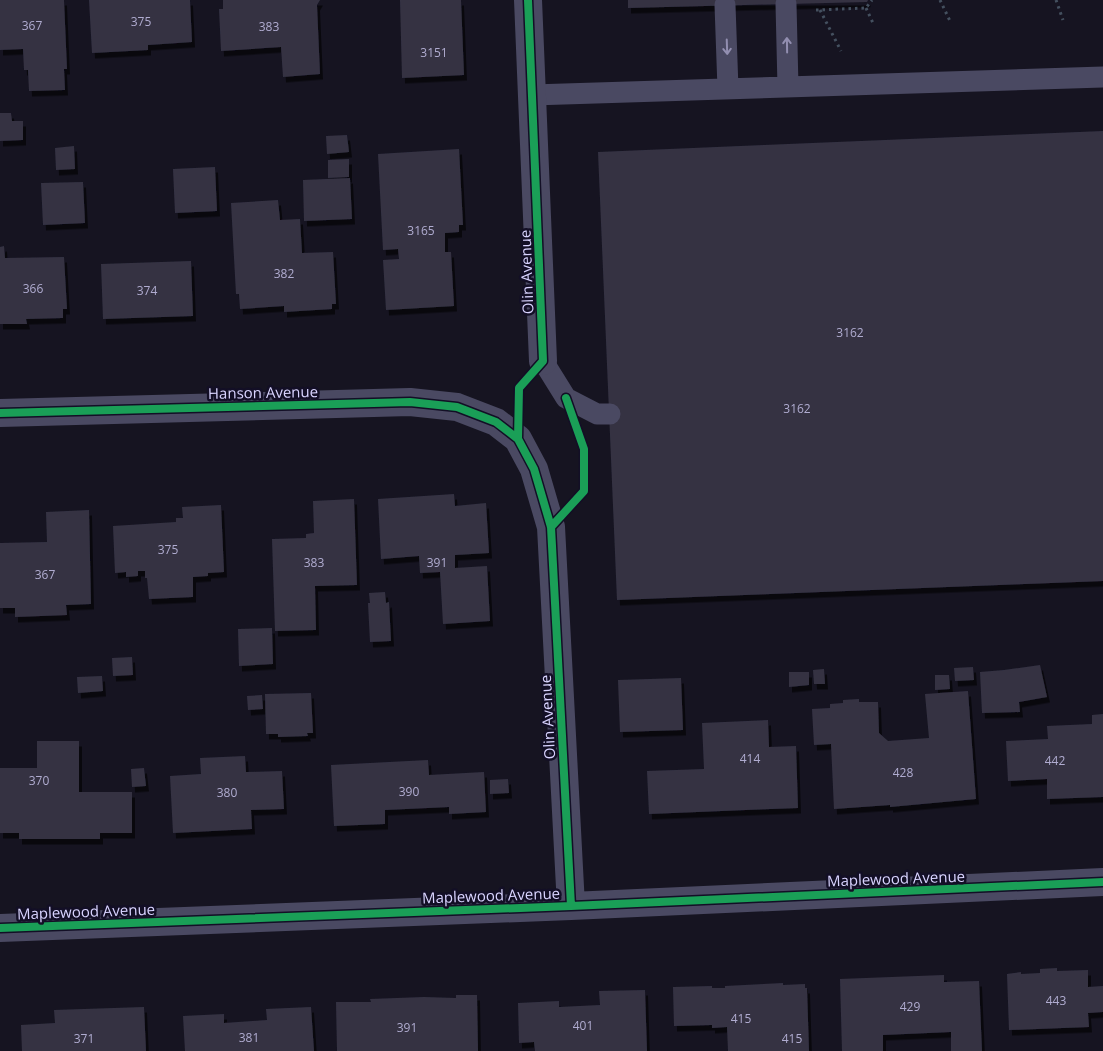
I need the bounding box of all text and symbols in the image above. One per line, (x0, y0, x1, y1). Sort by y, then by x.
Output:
house number: 375 (131, 13, 151, 30)
house number: 367 (22, 17, 42, 34)
house number: 383 (259, 18, 279, 35)
one-way arrow (782, 37, 792, 54)
one-way arrow (722, 39, 731, 55)
house number: 3151 (420, 44, 448, 61)
house number: 3165 (407, 222, 435, 239)
street label: Olin Avenue (515, 229, 537, 315)
house number: 382 (274, 265, 294, 282)
house number: 366 (23, 280, 43, 297)
house number: 374 (137, 282, 157, 299)
house number: 3162 (836, 324, 864, 341)
street label: Hanson Avenue (208, 381, 318, 403)
house number: 3162 (783, 400, 811, 417)
house number: 375 (158, 541, 178, 558)
house number: 383 (304, 554, 324, 571)
house number: 391 (427, 554, 447, 571)
house number: 367 (35, 566, 55, 583)
street label: Olin Avenue (535, 674, 559, 760)
house number: 414 (740, 750, 760, 767)
house number: 442 (1045, 752, 1065, 769)
house number: 428 (893, 764, 913, 781)
house number: 370 (29, 772, 49, 789)
house number: 390 (399, 783, 419, 800)
house number: 380 (217, 784, 237, 801)
street label: Maplewood Avenue (827, 866, 965, 890)
street label: Maplewood Avenue (422, 883, 560, 907)
street label: Maplewood Avenue (17, 899, 155, 923)
house number: 443 (1046, 992, 1066, 1009)
house number: 429 (900, 998, 920, 1015)
house number: 415 (731, 1010, 751, 1027)
house number: 401 (573, 1017, 593, 1034)
house number: 391 (397, 1019, 417, 1036)
house number: 381 (239, 1029, 259, 1046)
house number: 371 (74, 1030, 94, 1047)
house number: 415 (782, 1030, 802, 1047)

